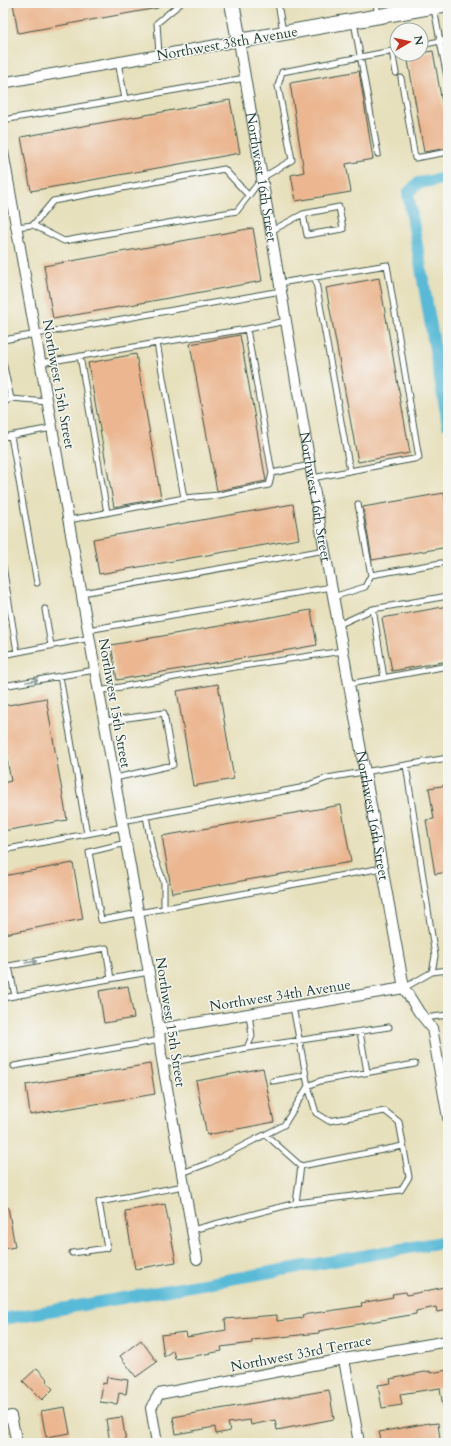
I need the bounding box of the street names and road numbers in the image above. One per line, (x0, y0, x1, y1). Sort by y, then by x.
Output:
street label: Northwest 38th Avenue (155, 22, 299, 65)
street label: Northwest 16th Street (241, 111, 282, 244)
street label: Northwest 15th Street (38, 318, 79, 451)
street label: Northwest 16th Street (295, 430, 336, 564)
street label: Northwest 15th Street (94, 637, 135, 770)
street label: Northwest 16th Street (351, 749, 393, 882)
street label: Northwest 15th Street (151, 956, 190, 1089)
street label: Northwest 34th Avenue (208, 975, 352, 1016)
street label: Northwest 33rd Terrace (229, 1330, 373, 1377)

